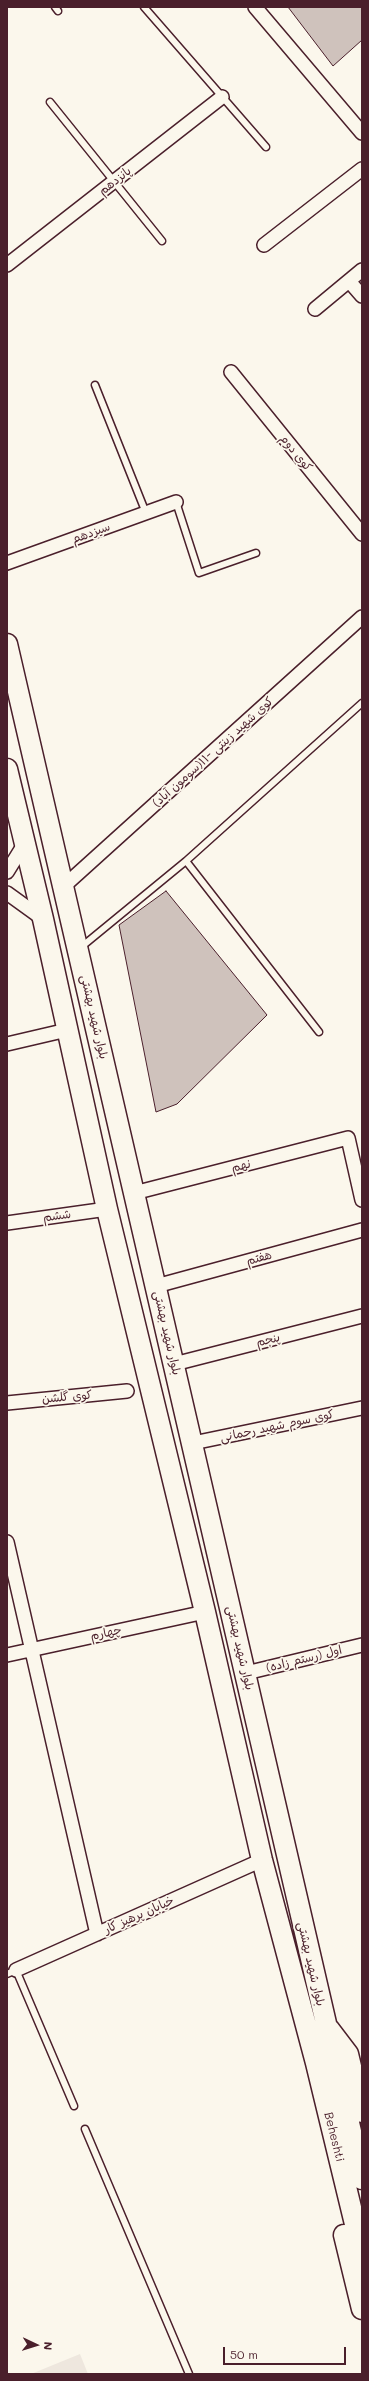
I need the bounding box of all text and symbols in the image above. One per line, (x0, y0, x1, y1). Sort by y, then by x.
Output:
street label: پانزدهم (96, 164, 134, 198)
street label: کوی دوم (277, 432, 315, 474)
street label: سیزدهم (70, 519, 112, 547)
street label: کوی شهید زینتی -۱۱(سومون آباد) (150, 694, 276, 810)
street label: بلوار شهید بهشتی (77, 973, 111, 1061)
street label: نهم (230, 1157, 252, 1175)
street label: ششم (42, 1207, 72, 1225)
street label: هفتم (245, 1248, 273, 1268)
street label: بلوار شهید بهشتی (150, 1289, 184, 1377)
street label: پنجم (255, 1330, 281, 1350)
street label: کوی گلشن (41, 1388, 93, 1406)
street label: کوی سوم شهید رحمانی (219, 1407, 335, 1445)
street label: بلوار شهید بهشتی (223, 1604, 257, 1692)
street label: چهارم (89, 1623, 123, 1643)
street label: اول (رستم زاده) (265, 1643, 343, 1675)
street label: خیابان پرهیز کار (102, 1893, 176, 1937)
street label: بلوار شهید بهشتی (294, 1920, 328, 2008)
street label: Beheshti (321, 2111, 347, 2163)
north arrow (16, 2325, 56, 2365)
scale bar (225, 2339, 348, 2365)
text: N (41, 2341, 56, 2351)
text: 50 m (230, 2346, 258, 2362)

